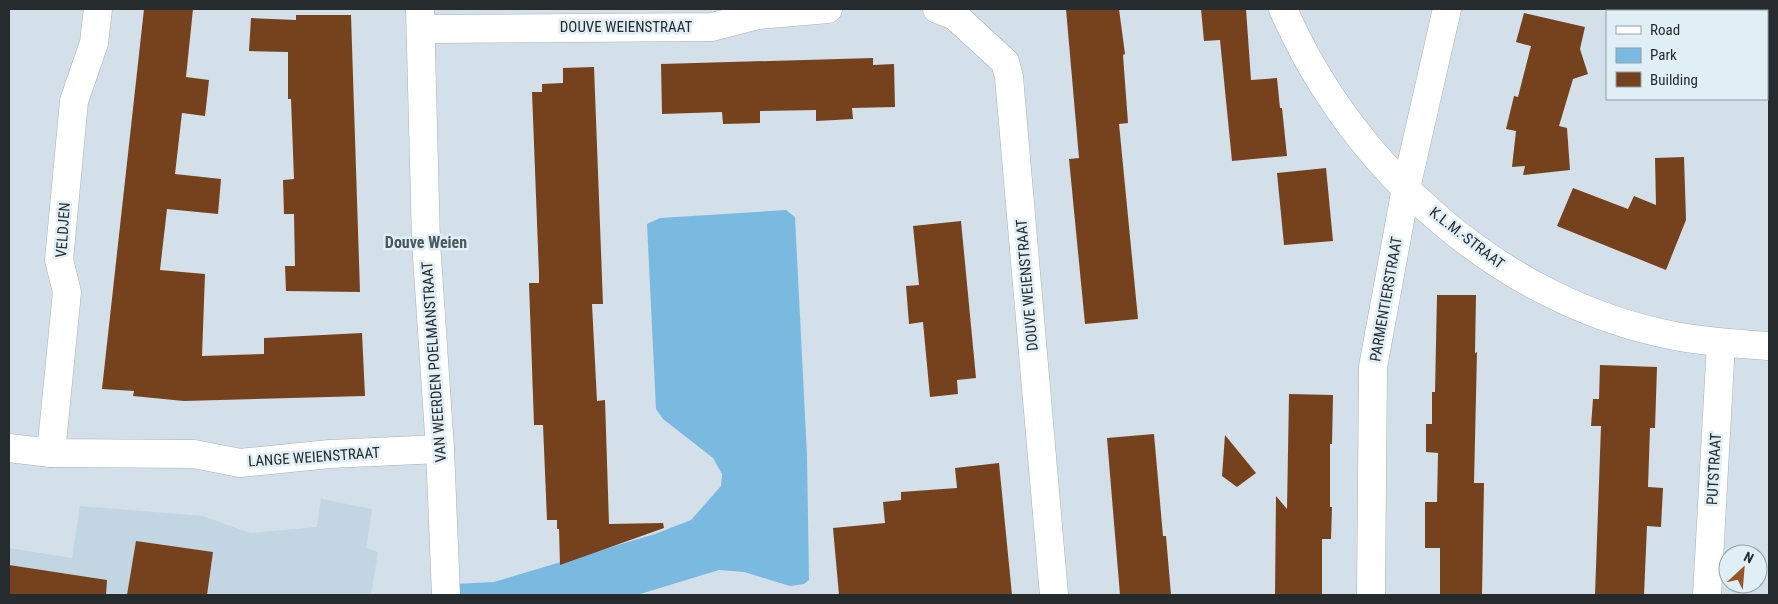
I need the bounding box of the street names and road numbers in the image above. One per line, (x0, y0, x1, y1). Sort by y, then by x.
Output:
street label: DOUVE WEIENSTRAAT (560, 18, 692, 36)
street label: VELDJEN (52, 202, 74, 258)
street label: K.L.M.-STRAAT (1426, 203, 1508, 273)
street label: DOUVE WEIENSTRAAT (1012, 218, 1042, 352)
street label: PARMENTIERSTRAAT (1366, 235, 1406, 363)
street label: VAN WEERDEN POELMANSTRAAT (418, 261, 450, 463)
street label: PUTSTRAAT (1703, 432, 1725, 505)
street label: LANGE WEIENSTRAAT (247, 443, 381, 471)

